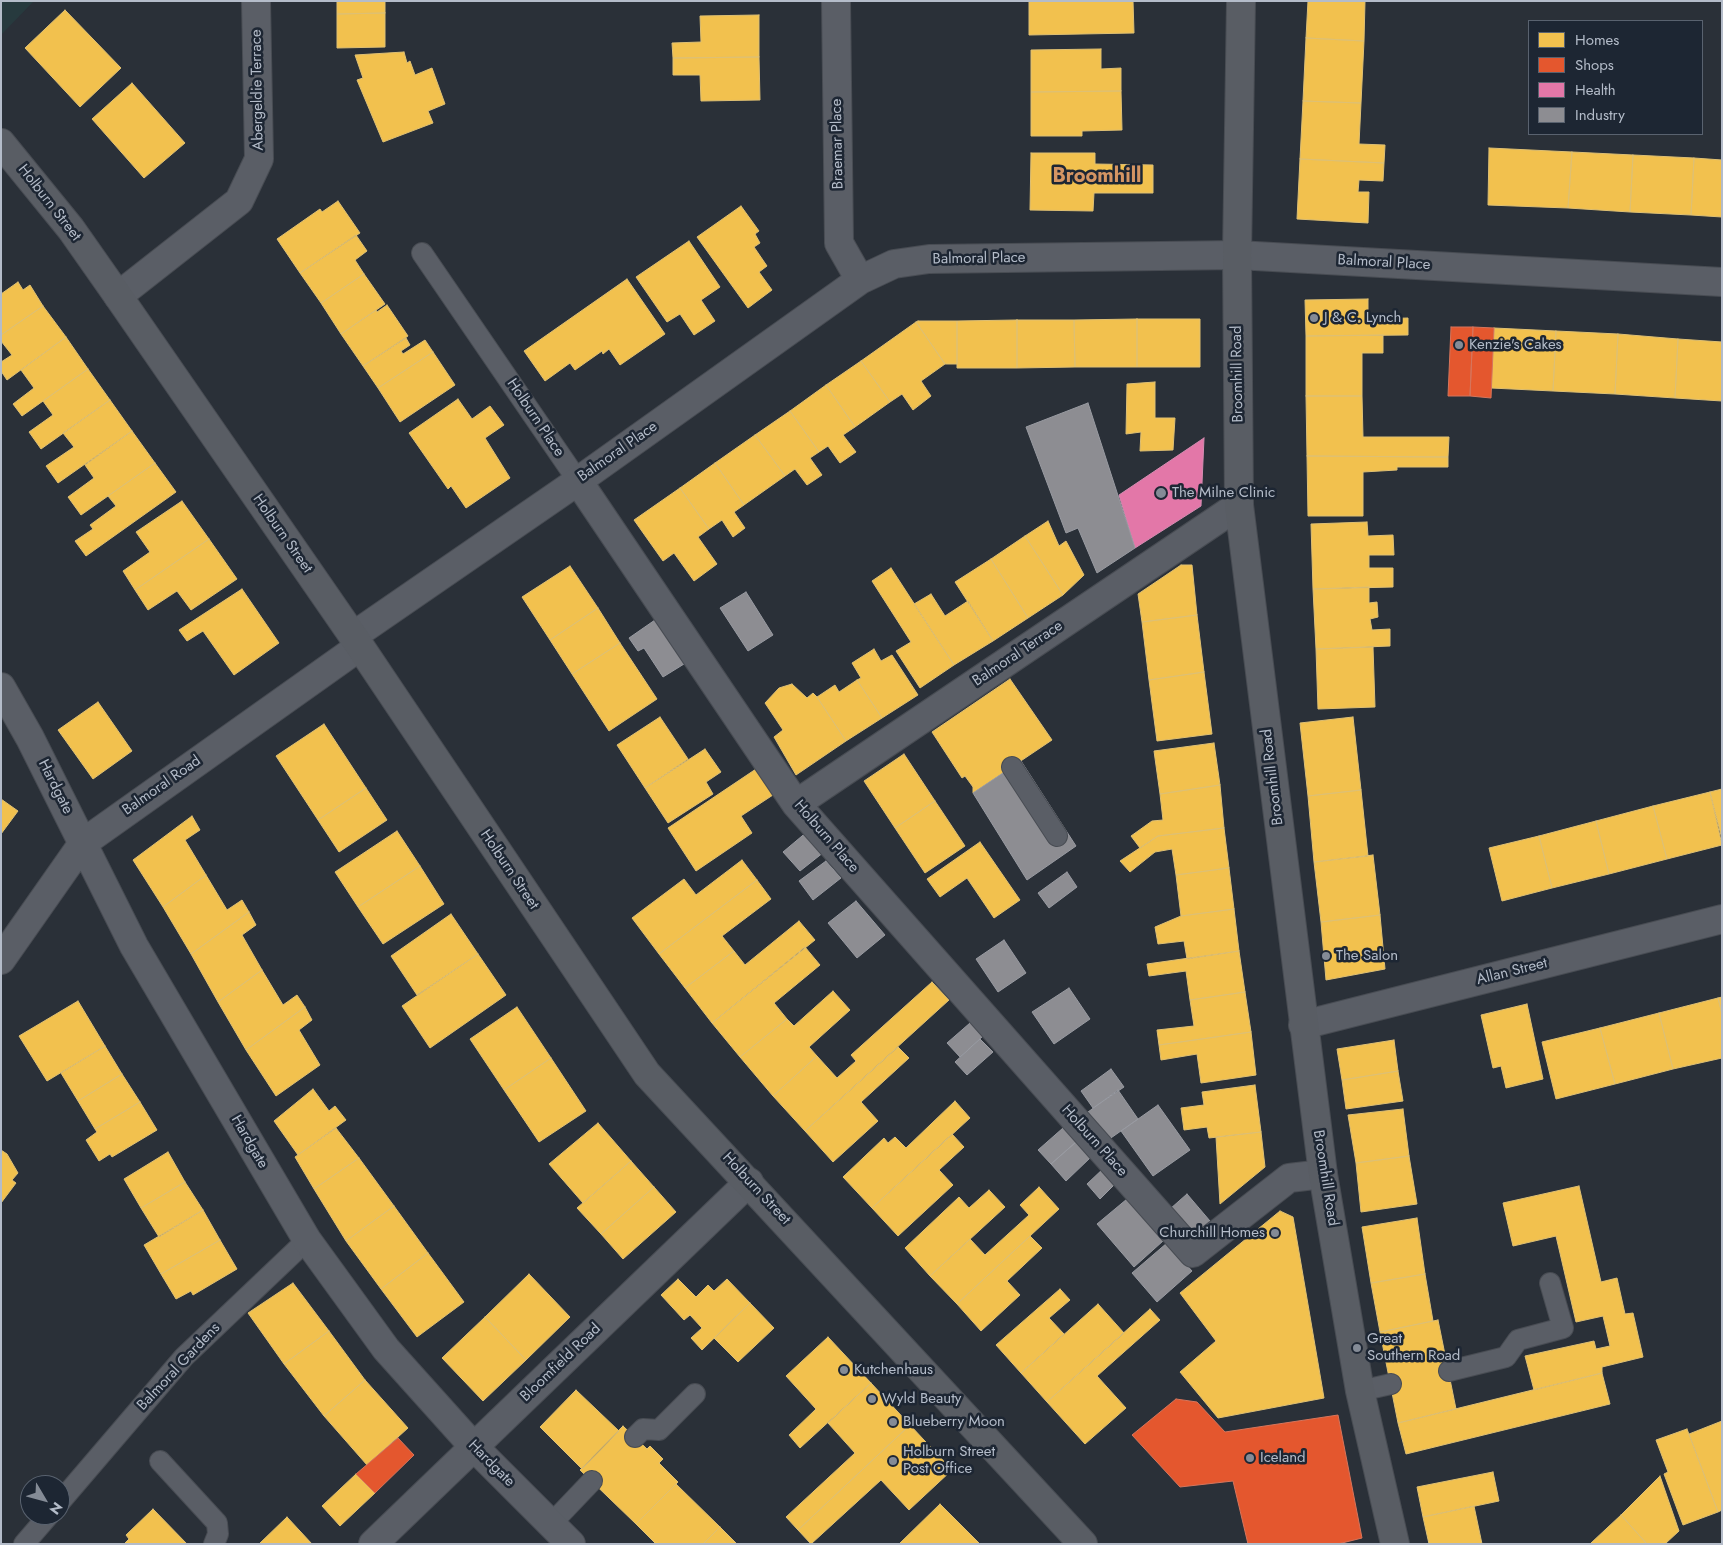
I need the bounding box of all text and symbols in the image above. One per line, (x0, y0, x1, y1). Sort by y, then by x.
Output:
legend (1528, 20, 1703, 135)
street label: Abergeldie Terrace (248, 29, 268, 151)
text: Homes (1575, 29, 1619, 51)
text: Shops (1575, 54, 1614, 76)
text: Health (1575, 79, 1616, 101)
street label: Braemar Place (828, 98, 848, 190)
text: Industry (1575, 104, 1625, 126)
street label: Holburn Street (14, 161, 84, 245)
district label: Broomhill (1053, 165, 1141, 189)
street label: Balmoral Place (932, 249, 1026, 269)
street label: Balmoral Place (1337, 252, 1431, 274)
place label: J & C. Lynch (1324, 309, 1401, 327)
marker: J & C. Lynch (1308, 312, 1320, 324)
street label: Broomhill Road (1228, 325, 1248, 423)
place label: Kenzie's Cakes (1469, 336, 1562, 354)
marker: Kenzie's Cakes (1453, 339, 1465, 351)
street label: Holburn Place (502, 376, 568, 460)
street label: Balmoral Place (575, 418, 661, 486)
place label: The Milne Clinic (1172, 484, 1275, 502)
marker: The Milne Clinic (1154, 486, 1168, 500)
street label: Holburn Street (248, 491, 316, 577)
street label: Balmoral Terrace (970, 617, 1066, 691)
street label: Broomhill Road (1258, 728, 1288, 826)
street label: Balmoral Road (119, 752, 205, 820)
street label: Hardgate (34, 757, 76, 817)
street label: Holburn Place (790, 797, 862, 877)
street label: Holburn Street (476, 827, 542, 913)
place label: The Salon (1336, 947, 1398, 965)
marker: The Salon (1320, 950, 1332, 962)
street label: Allan Street (1475, 955, 1549, 989)
street label: Holburn Place (1057, 1102, 1131, 1180)
street label: Hardgate (227, 1112, 271, 1172)
street label: Broomhill Road (1309, 1129, 1341, 1227)
street label: Holburn Street (718, 1149, 794, 1229)
place label: Churchill Homes (1159, 1224, 1265, 1242)
marker: Churchill Homes (1269, 1227, 1281, 1239)
street label: Balmoral Gardens (134, 1319, 224, 1415)
street label: Bloomfield Road (517, 1320, 605, 1406)
place label: Great Southern Road (1367, 1330, 1460, 1365)
marker: Great Southern Road (1351, 1342, 1363, 1354)
place label: Kutchenhaus (854, 1361, 933, 1379)
marker: Kutchenhaus (838, 1364, 850, 1376)
place label: Wyld Beauty (882, 1390, 961, 1408)
marker: Wyld Beauty (866, 1393, 878, 1405)
place label: Blueberry Moon (903, 1413, 1005, 1431)
marker: Blueberry Moon (887, 1416, 899, 1428)
street label: Hardgate (464, 1437, 518, 1491)
place label: Holburn Street Post Office (903, 1443, 995, 1478)
place label: Iceland (1260, 1449, 1306, 1467)
marker: Iceland (1244, 1452, 1256, 1464)
marker: Holburn Street Post Office (887, 1455, 899, 1467)
north arrow (20, 1475, 70, 1525)
text: N (45, 1498, 68, 1519)

